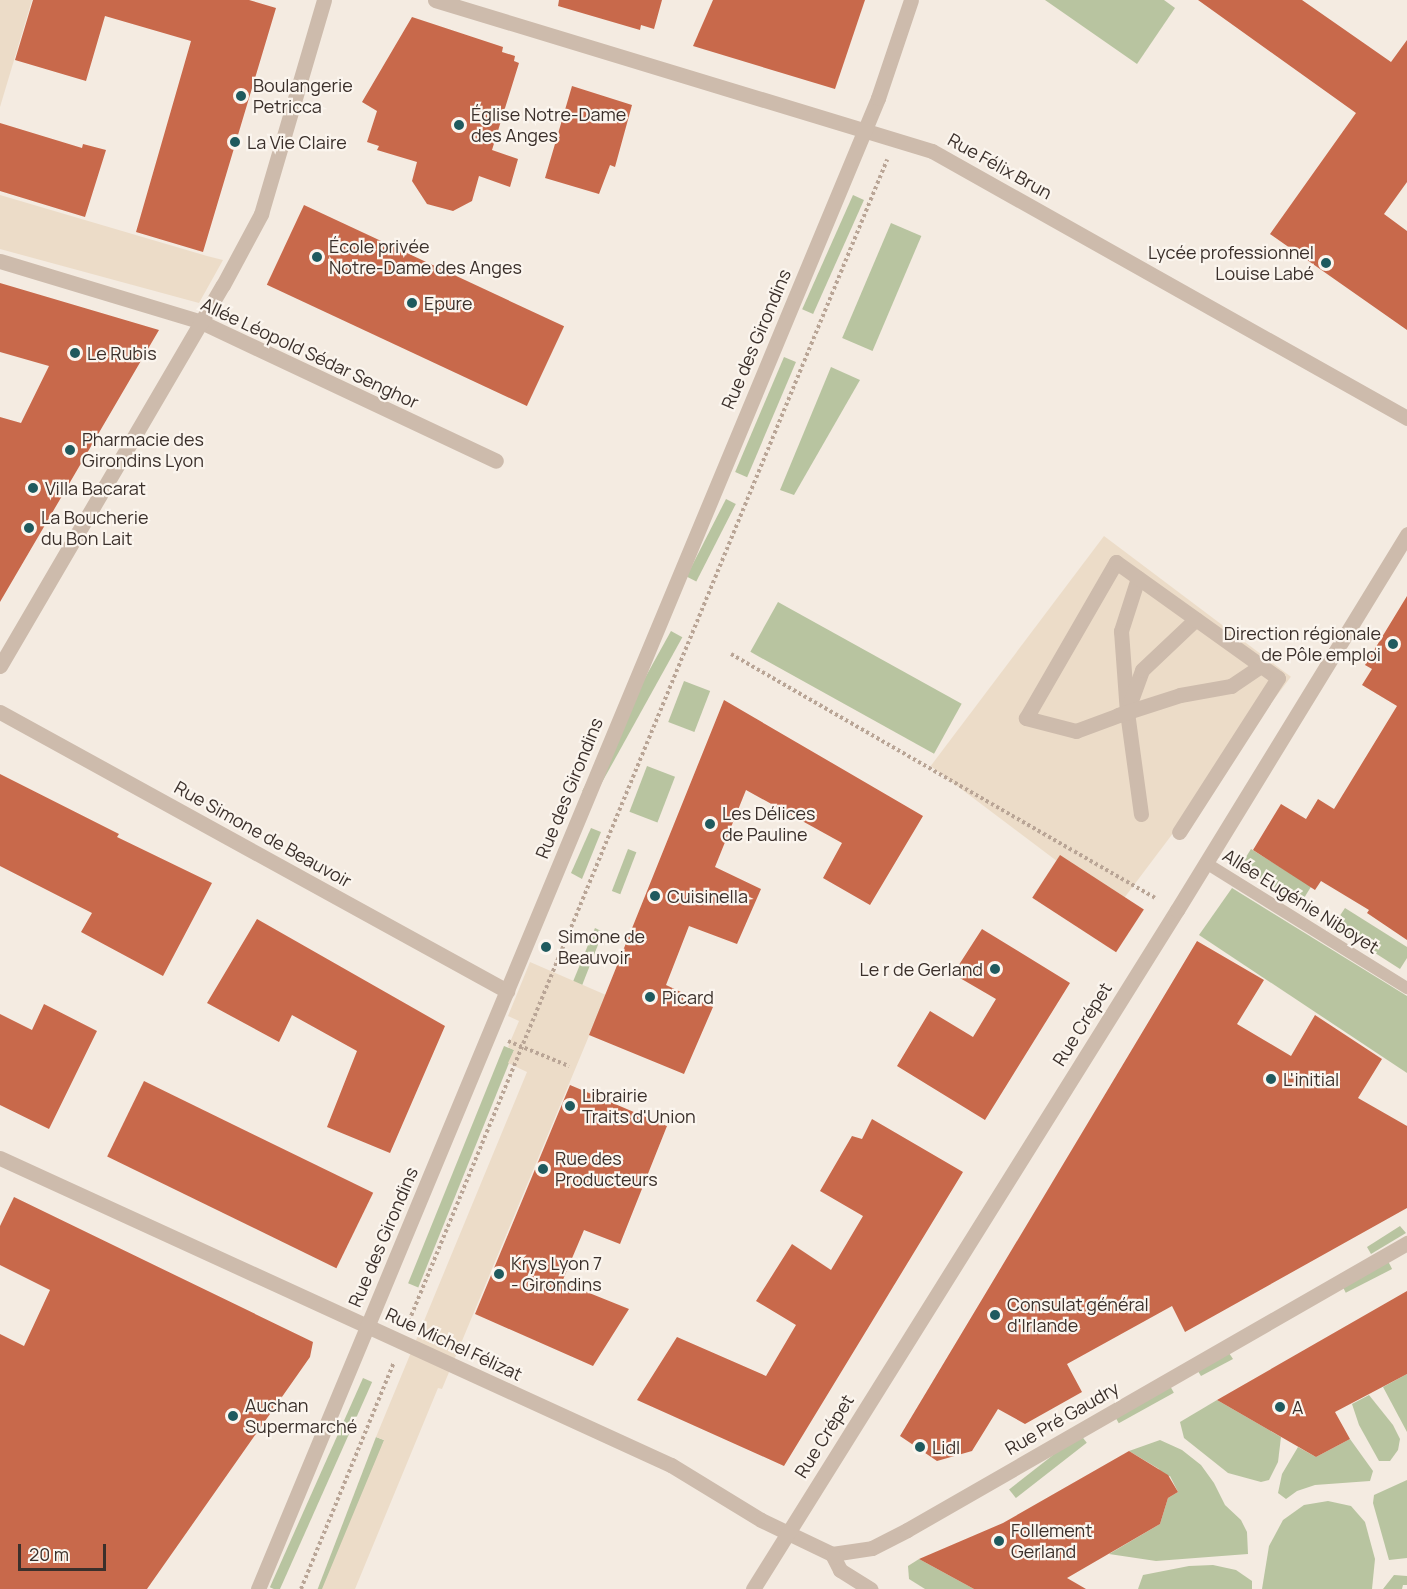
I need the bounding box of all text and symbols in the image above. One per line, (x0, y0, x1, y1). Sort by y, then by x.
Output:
place label: Boulangerie Petricca (253, 75, 353, 118)
marker: Boulangerie Petricca (234, 89, 248, 103)
place label: Église Notre-Dame des Anges (471, 104, 626, 146)
marker: Église Notre-Dame des Anges (452, 118, 466, 132)
street label: Rue Félix Brun (944, 128, 1056, 204)
place label: La Vie Claire (247, 131, 347, 153)
marker: La Vie Claire (228, 135, 242, 149)
place label: École privée Notre-Dame des Anges (329, 236, 522, 278)
place label: Lycée professionnel Louise Labé (1148, 242, 1314, 284)
marker: École privée Notre-Dame des Anges (310, 250, 324, 264)
marker: Lycée professionnel Louise Labé (1319, 256, 1333, 270)
street label: Rue des Girondins (717, 266, 795, 412)
place label: Epure (424, 292, 472, 314)
street label: Allée Léopold Sédar Senghor (198, 293, 422, 413)
marker: Epure (405, 296, 419, 310)
place label: Le Rubis (87, 342, 157, 364)
marker: Le Rubis (68, 346, 82, 360)
place label: Pharmacie des Girondins Lyon (82, 429, 204, 472)
marker: Pharmacie des Girondins Lyon (63, 443, 77, 457)
place label: Villa Bacarat (45, 477, 146, 499)
marker: Villa Bacarat (26, 481, 40, 495)
place label: La Boucherie du Bon Lait (41, 507, 149, 550)
marker: La Boucherie du Bon Lait (22, 521, 36, 535)
place label: Direction régionale de Pôle emploi (1224, 623, 1381, 666)
marker: Direction régionale de Pôle emploi (1386, 637, 1400, 651)
street label: Rue des Girondins (531, 714, 607, 862)
street label: Rue Simone de Beauvoir (171, 776, 355, 892)
place label: Les Délices de Pauline (722, 803, 815, 846)
marker: Les Délices de Pauline (703, 817, 717, 831)
street label: Allée Eugénie Niboyet (1219, 844, 1383, 958)
place label: Cuisinella (667, 885, 748, 907)
marker: Cuisinella (648, 889, 662, 903)
place label: Simone de Beauvoir (558, 926, 645, 968)
marker: Simone de Beauvoir (539, 940, 553, 954)
place label: Le r de Gerland (860, 958, 983, 980)
marker: Le r de Gerland (988, 962, 1002, 976)
street label: Rue Crépet (1048, 978, 1116, 1070)
place label: Picard (662, 986, 714, 1008)
marker: Picard (643, 990, 657, 1004)
place label: L'initial (1283, 1068, 1339, 1090)
marker: L'initial (1264, 1072, 1278, 1086)
place label: Librairie Traits d'Union (582, 1085, 696, 1128)
marker: Librairie Traits d'Union (563, 1099, 577, 1113)
place label: Rue des Producteurs (555, 1148, 658, 1190)
marker: Rue des Producteurs (536, 1162, 550, 1176)
street label: Rue des Girondins (344, 1164, 422, 1310)
place label: Krys Lyon 7 - Girondins (511, 1253, 602, 1296)
marker: Krys Lyon 7 - Girondins (492, 1267, 506, 1281)
place label: Consulat général d'Irlande (1007, 1294, 1149, 1336)
street label: Rue Michel Félizat (382, 1303, 526, 1385)
marker: Consulat général d'Irlande (988, 1308, 1002, 1322)
street label: Rue Pré Gaudry (1001, 1377, 1123, 1459)
street label: Rue Crépet (790, 1390, 858, 1482)
place label: Auchan Supermarché (245, 1395, 357, 1438)
place label: A (1292, 1396, 1303, 1418)
marker: A (1273, 1400, 1287, 1414)
marker: Auchan Supermarché (226, 1409, 240, 1423)
place label: Lidl (932, 1436, 960, 1458)
marker: Lidl (913, 1440, 927, 1454)
place label: Follement Gerland (1011, 1520, 1092, 1562)
scale bar (21, 1532, 110, 1570)
marker: Follement Gerland (992, 1534, 1006, 1548)
text: 20 m (29, 1542, 69, 1566)

